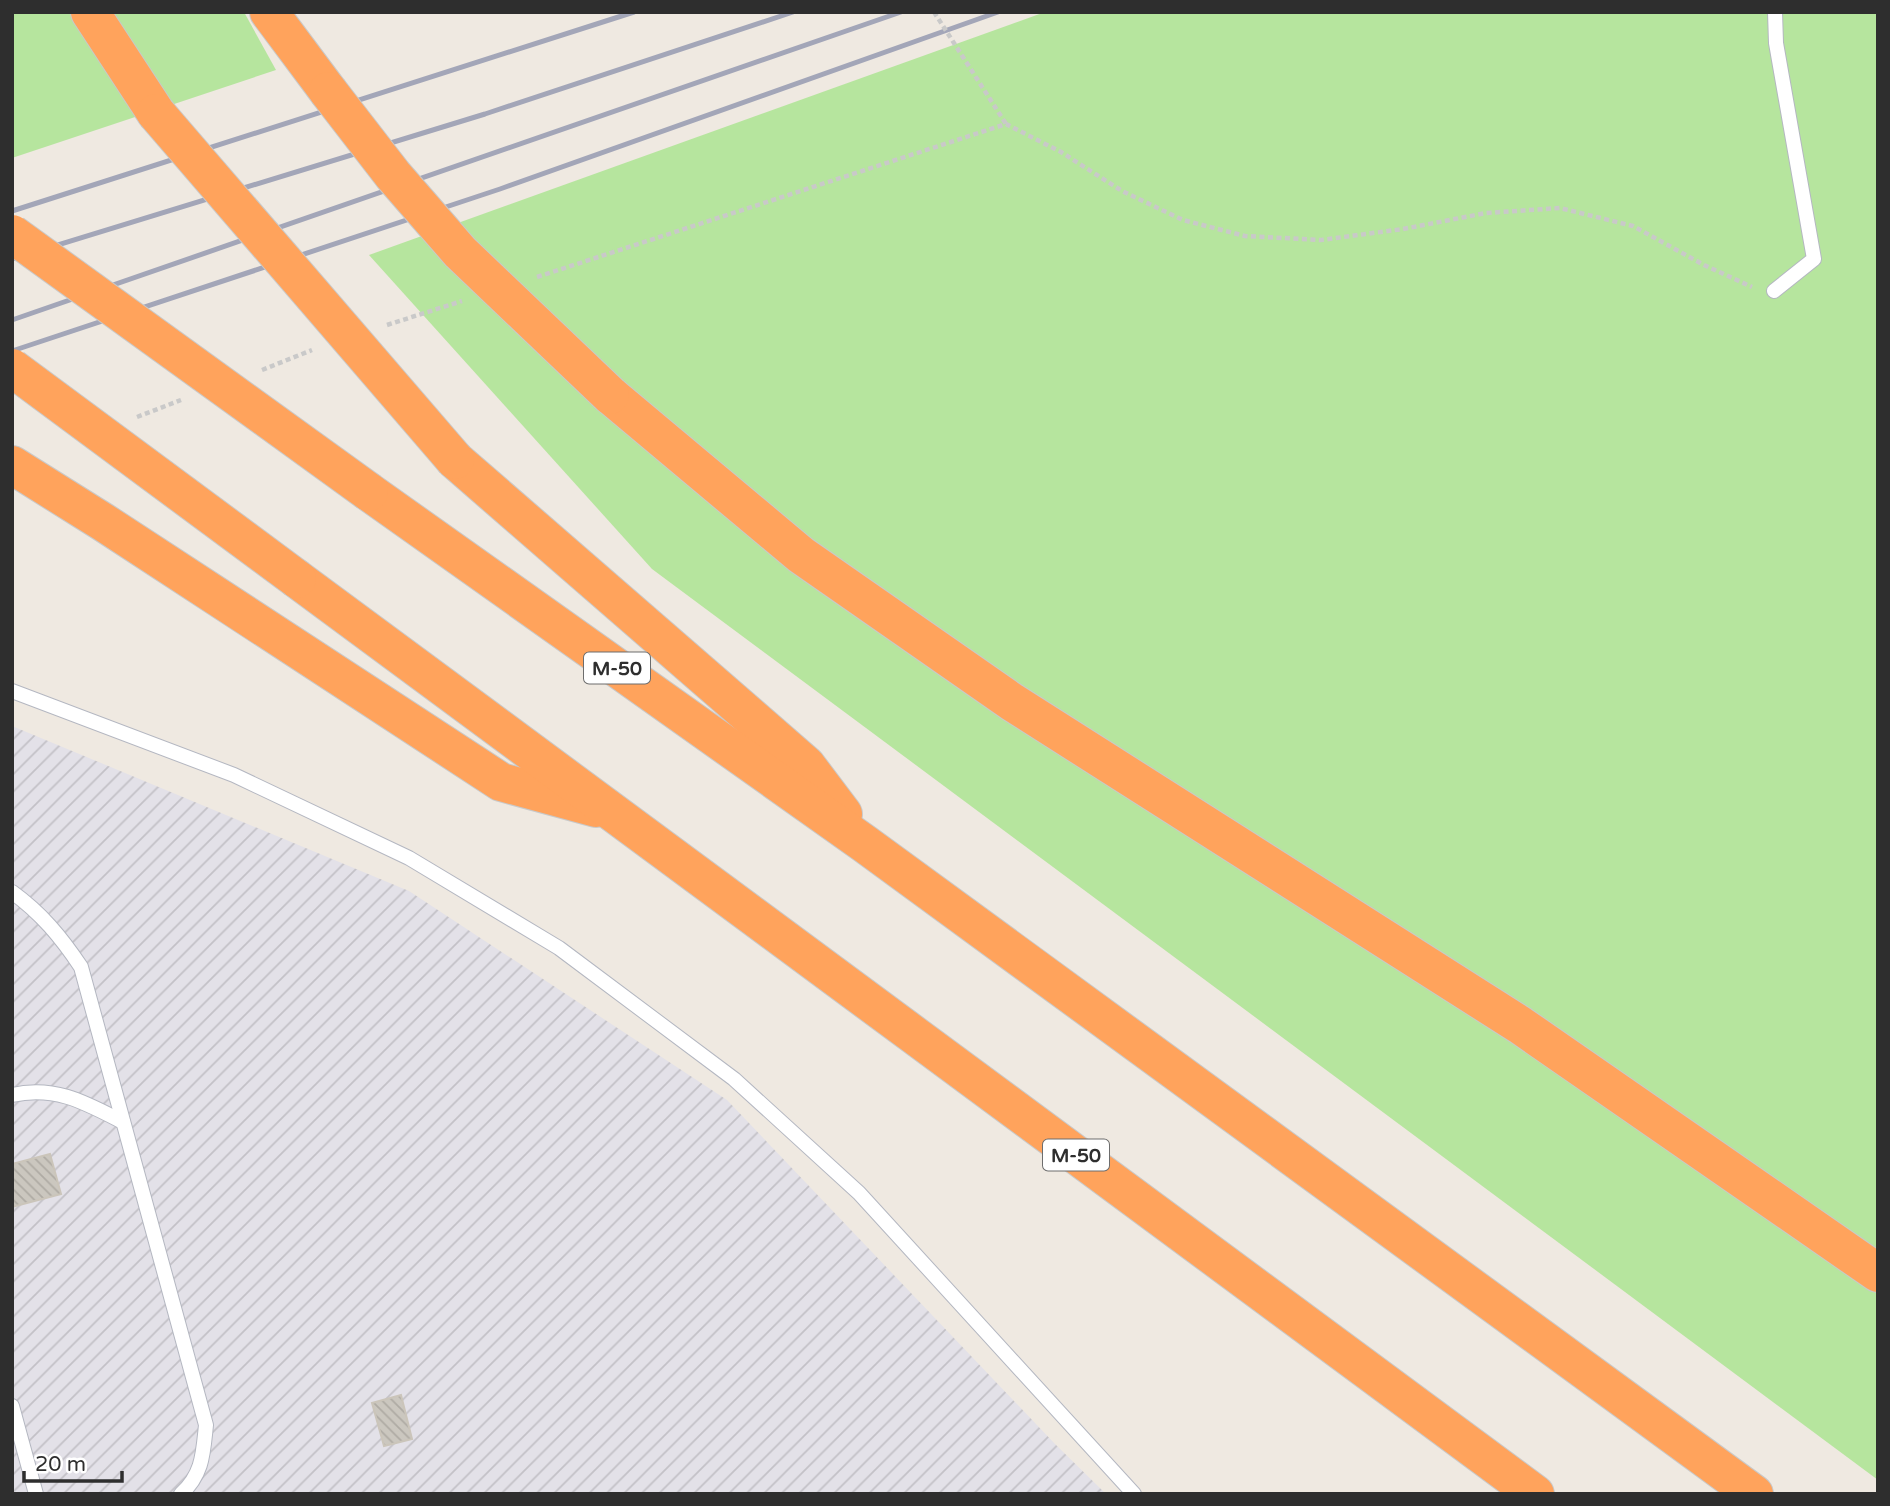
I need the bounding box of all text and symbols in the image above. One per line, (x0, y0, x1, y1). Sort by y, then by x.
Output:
road number: M-50 (584, 652, 650, 684)
road number: M-50 (1043, 1140, 1109, 1170)
scale bar (24, 1440, 122, 1484)
text: 20 m (35, 1452, 86, 1477)

